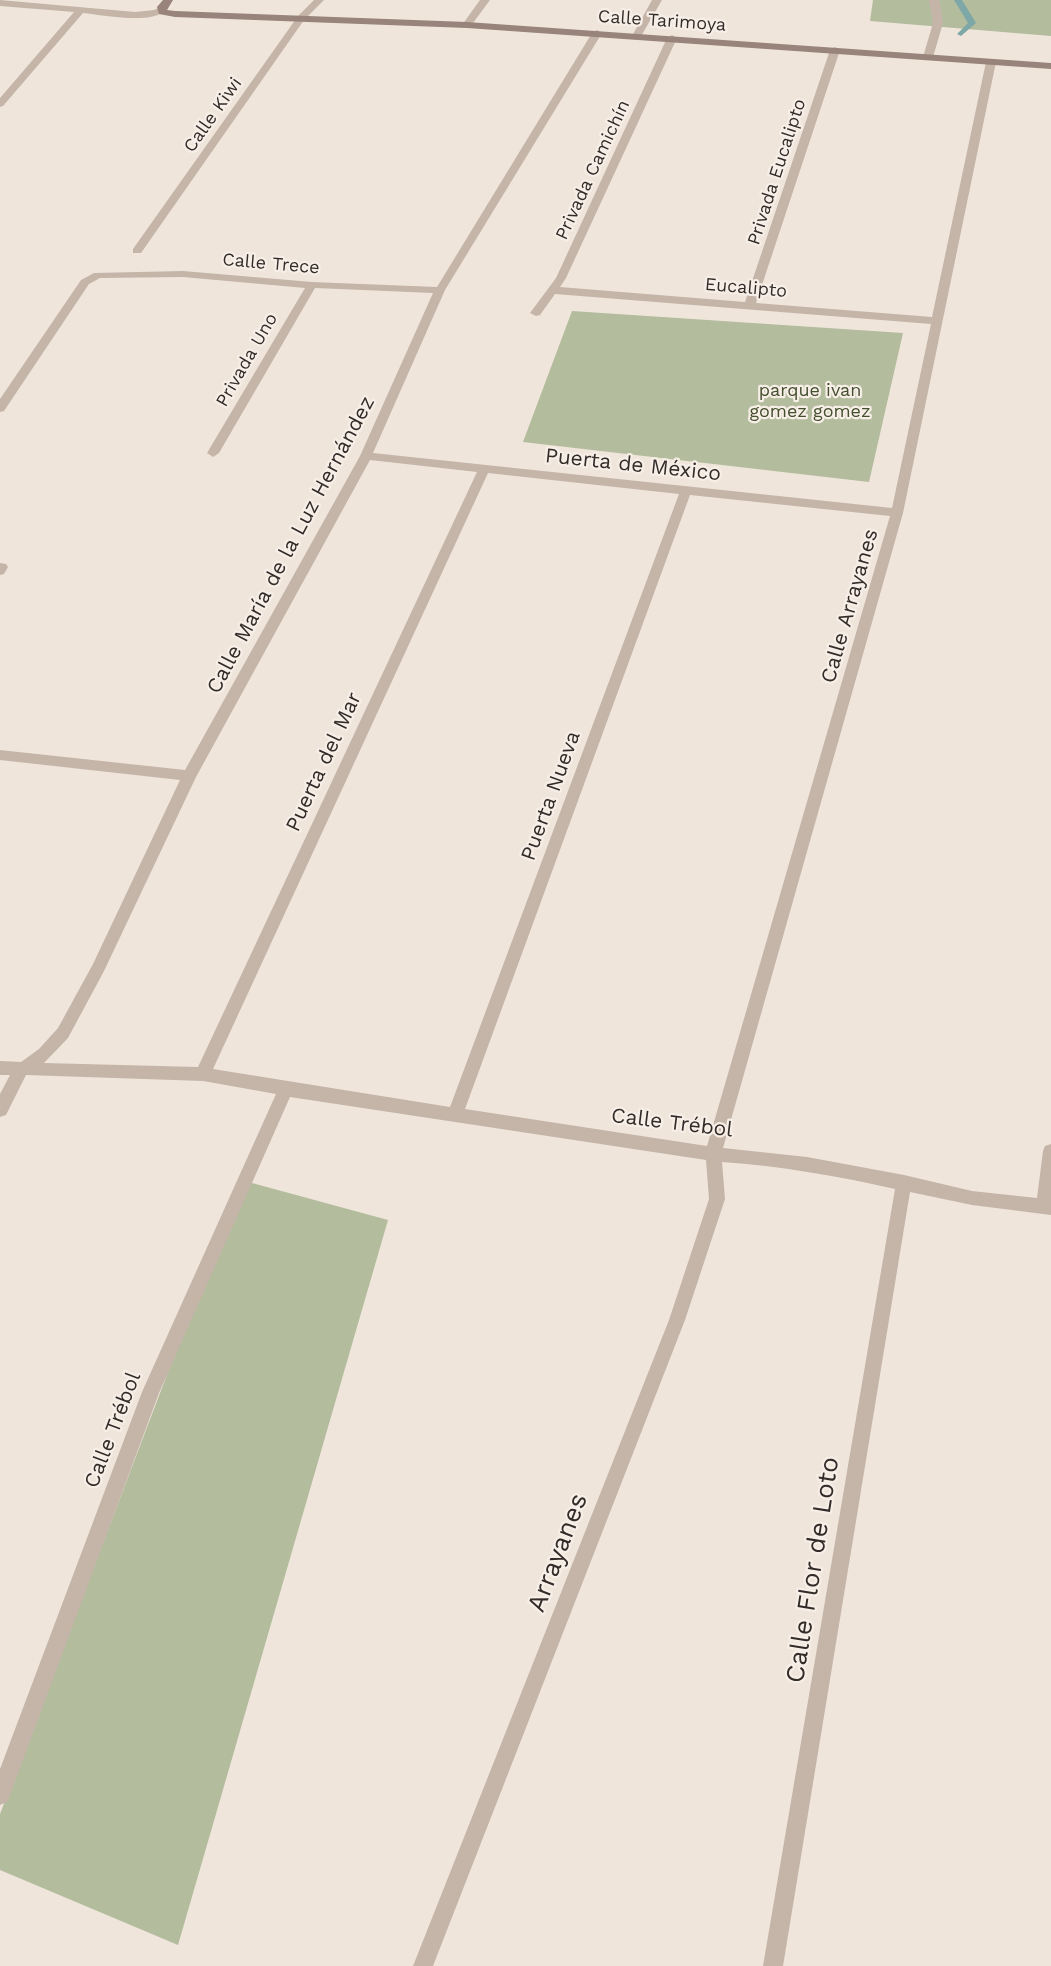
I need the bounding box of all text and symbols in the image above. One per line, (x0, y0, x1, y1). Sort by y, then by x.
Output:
street label: Calle Tarimoya (597, 6, 727, 36)
street label: Calle Kiwi (179, 73, 247, 157)
street label: Privada Eucalipto (743, 96, 811, 248)
street label: Privada Camichín (551, 97, 635, 243)
street label: Calle Trece (221, 249, 321, 279)
street label: Eucalipto (704, 274, 788, 302)
street label: Privada Uno (211, 309, 283, 411)
park label: parque ivan gomez gomez (749, 380, 871, 422)
street label: Calle María de la Luz Hernández (202, 392, 380, 698)
street label: Puerta de México (544, 443, 722, 487)
street label: Calle Arrayanes (816, 526, 884, 686)
street label: Puerta del Mar (281, 688, 367, 836)
street label: Puerta Nueva (516, 728, 586, 864)
street label: Calle Trébol (610, 1103, 734, 1143)
street label: Calle Trébol (79, 1368, 147, 1492)
street label: Calle Flor de Loto (780, 1455, 846, 1685)
street label: Arrayanes (521, 1489, 595, 1617)

